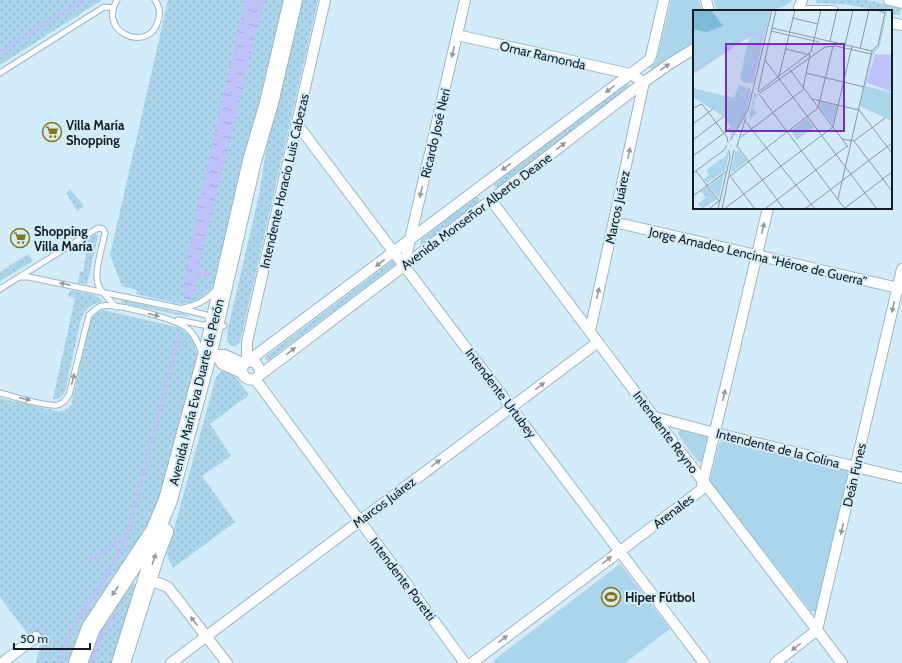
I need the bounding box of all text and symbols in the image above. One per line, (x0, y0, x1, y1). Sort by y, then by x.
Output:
inset map (693, 10, 892, 209)
street label: Omar Ramonda (498, 37, 588, 73)
one-way arrow (450, 45, 456, 58)
one-way arrow (660, 63, 670, 71)
one-way arrow (604, 85, 615, 93)
street label: Ricardo José Neri (417, 87, 453, 179)
street label: Intendente Horacio Luis Cabezas (256, 91, 312, 270)
place label: Villa María Shopping (66, 117, 125, 148)
supermarket icon: Villa María Shopping (41, 121, 63, 143)
one-way arrow (556, 141, 567, 150)
one-way arrow (627, 146, 633, 159)
street label: Avenida Monseñor Alberto Deane (397, 149, 555, 273)
one-way arrow (501, 163, 511, 171)
street label: Marcos Juárez (601, 169, 633, 245)
one-way arrow (417, 186, 423, 198)
one-way arrow (761, 222, 767, 234)
place label: Shopping Villa María (34, 223, 93, 254)
street label: Jorge Amadeo Lencina “Héroe de Guerra” (647, 223, 869, 289)
supermarket icon: Shopping Villa María (9, 227, 31, 249)
one-way arrow (374, 258, 385, 267)
one-way arrow (59, 281, 71, 287)
one-way arrow (596, 287, 602, 299)
street label: Avenida María Eva Duarte de Perón (165, 297, 227, 487)
one-way arrow (890, 300, 896, 313)
one-way arrow (148, 313, 160, 319)
street label: Intendente Urtubey (462, 345, 540, 441)
one-way arrow (285, 347, 296, 355)
one-way arrow (70, 373, 76, 385)
one-way arrow (534, 381, 545, 390)
street label: Intendente Reyno (630, 388, 702, 476)
one-way arrow (721, 389, 727, 401)
one-way arrow (19, 397, 31, 403)
street label: Intendente de la Colina (714, 425, 842, 471)
street label: Deán Funes (839, 441, 869, 508)
one-way arrow (430, 459, 441, 467)
street label: Marcos Juárez (349, 473, 419, 531)
street label: Arenales (649, 490, 697, 532)
one-way arrow (838, 522, 844, 535)
street label: Intendente Poretti (366, 534, 440, 624)
one-way arrow (151, 553, 157, 565)
one-way arrow (601, 556, 612, 565)
one-way arrow (111, 586, 119, 596)
sports icon: Hiper Fútbol (600, 586, 622, 608)
place label: Hiper Fútbol (625, 589, 696, 605)
one-way arrow (190, 616, 198, 627)
scale bar (14, 625, 90, 651)
text: 50 m (20, 631, 48, 646)
one-way arrow (498, 635, 509, 644)
one-way arrow (791, 642, 802, 651)

